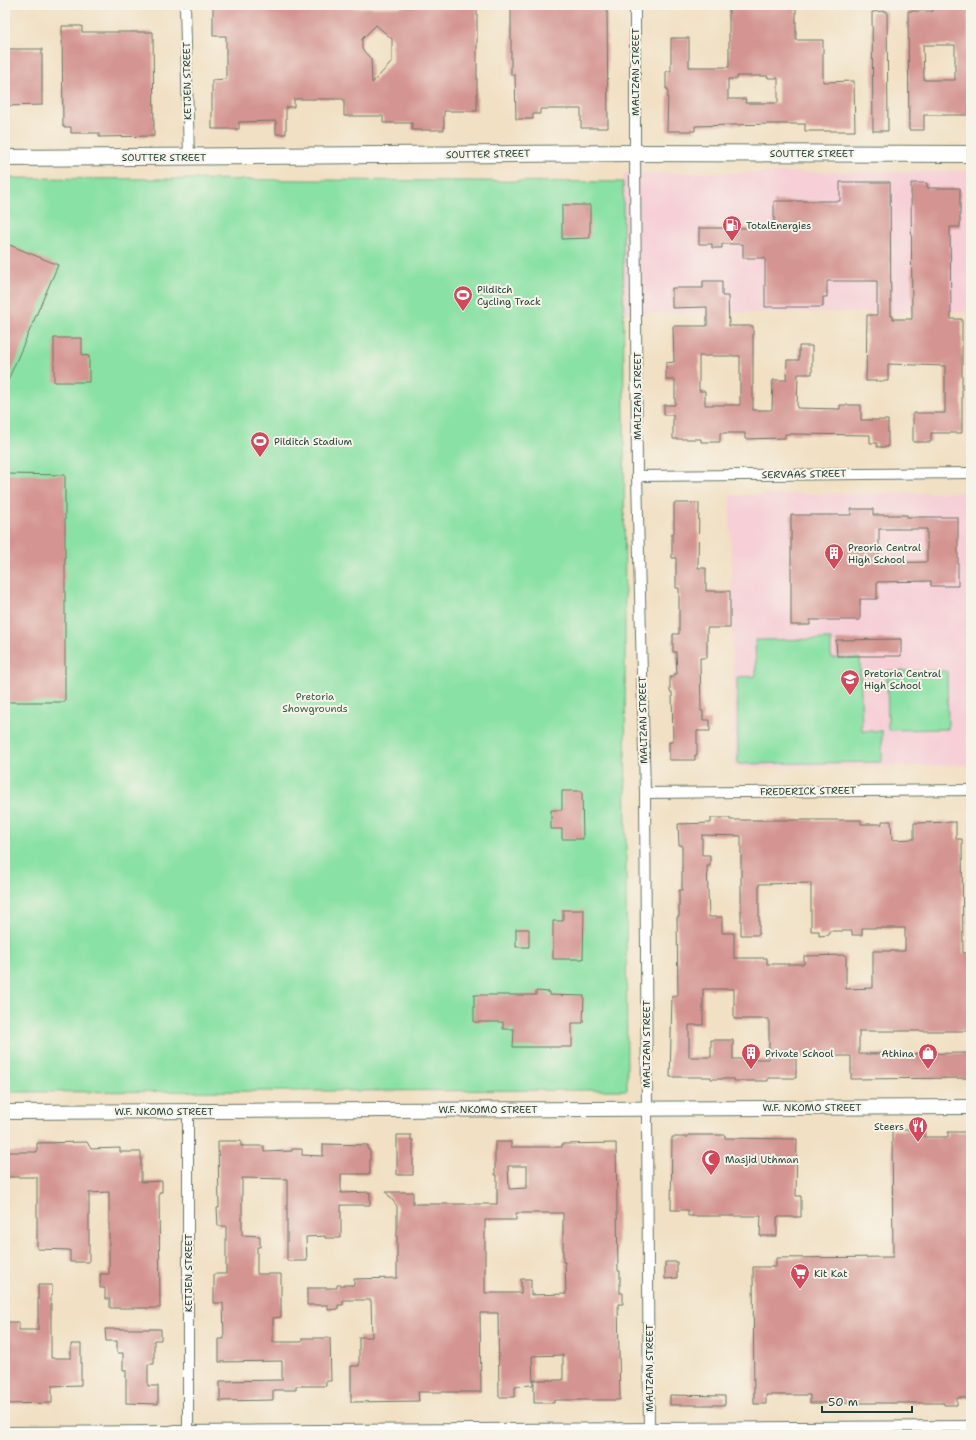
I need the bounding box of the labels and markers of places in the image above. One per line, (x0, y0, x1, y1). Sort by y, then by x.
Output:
fuel station icon: TotalEnergies (721, 214, 743, 242)
place label: TotalEnergies (746, 219, 811, 232)
place label: Pilditch Cycling Track (477, 283, 541, 308)
sports icon: Pilditch Cycling Track (452, 284, 474, 312)
sports icon: Pilditch Stadium (249, 430, 271, 458)
place label: Pilditch Stadium (274, 435, 352, 448)
place label: Preoria Central High School (848, 541, 921, 566)
building icon: Preoria Central High School (823, 542, 845, 570)
place label: Pretoria Central High School (864, 667, 941, 692)
school or university icon: Pretoria Central High School (839, 668, 861, 696)
building icon: Private School (740, 1042, 762, 1070)
shop icon: Athina (917, 1042, 939, 1070)
place label: Private School (765, 1047, 834, 1060)
place label: Athina (881, 1047, 915, 1060)
restaurant icon: Steers (907, 1115, 929, 1143)
place label: Steers (874, 1120, 904, 1133)
mosque icon: Masjid Uthman (700, 1148, 722, 1176)
place label: Masjid Uthman (725, 1153, 799, 1166)
supermarket icon: Kit Kat (789, 1262, 811, 1290)
place label: Kit Kat (814, 1267, 848, 1280)

